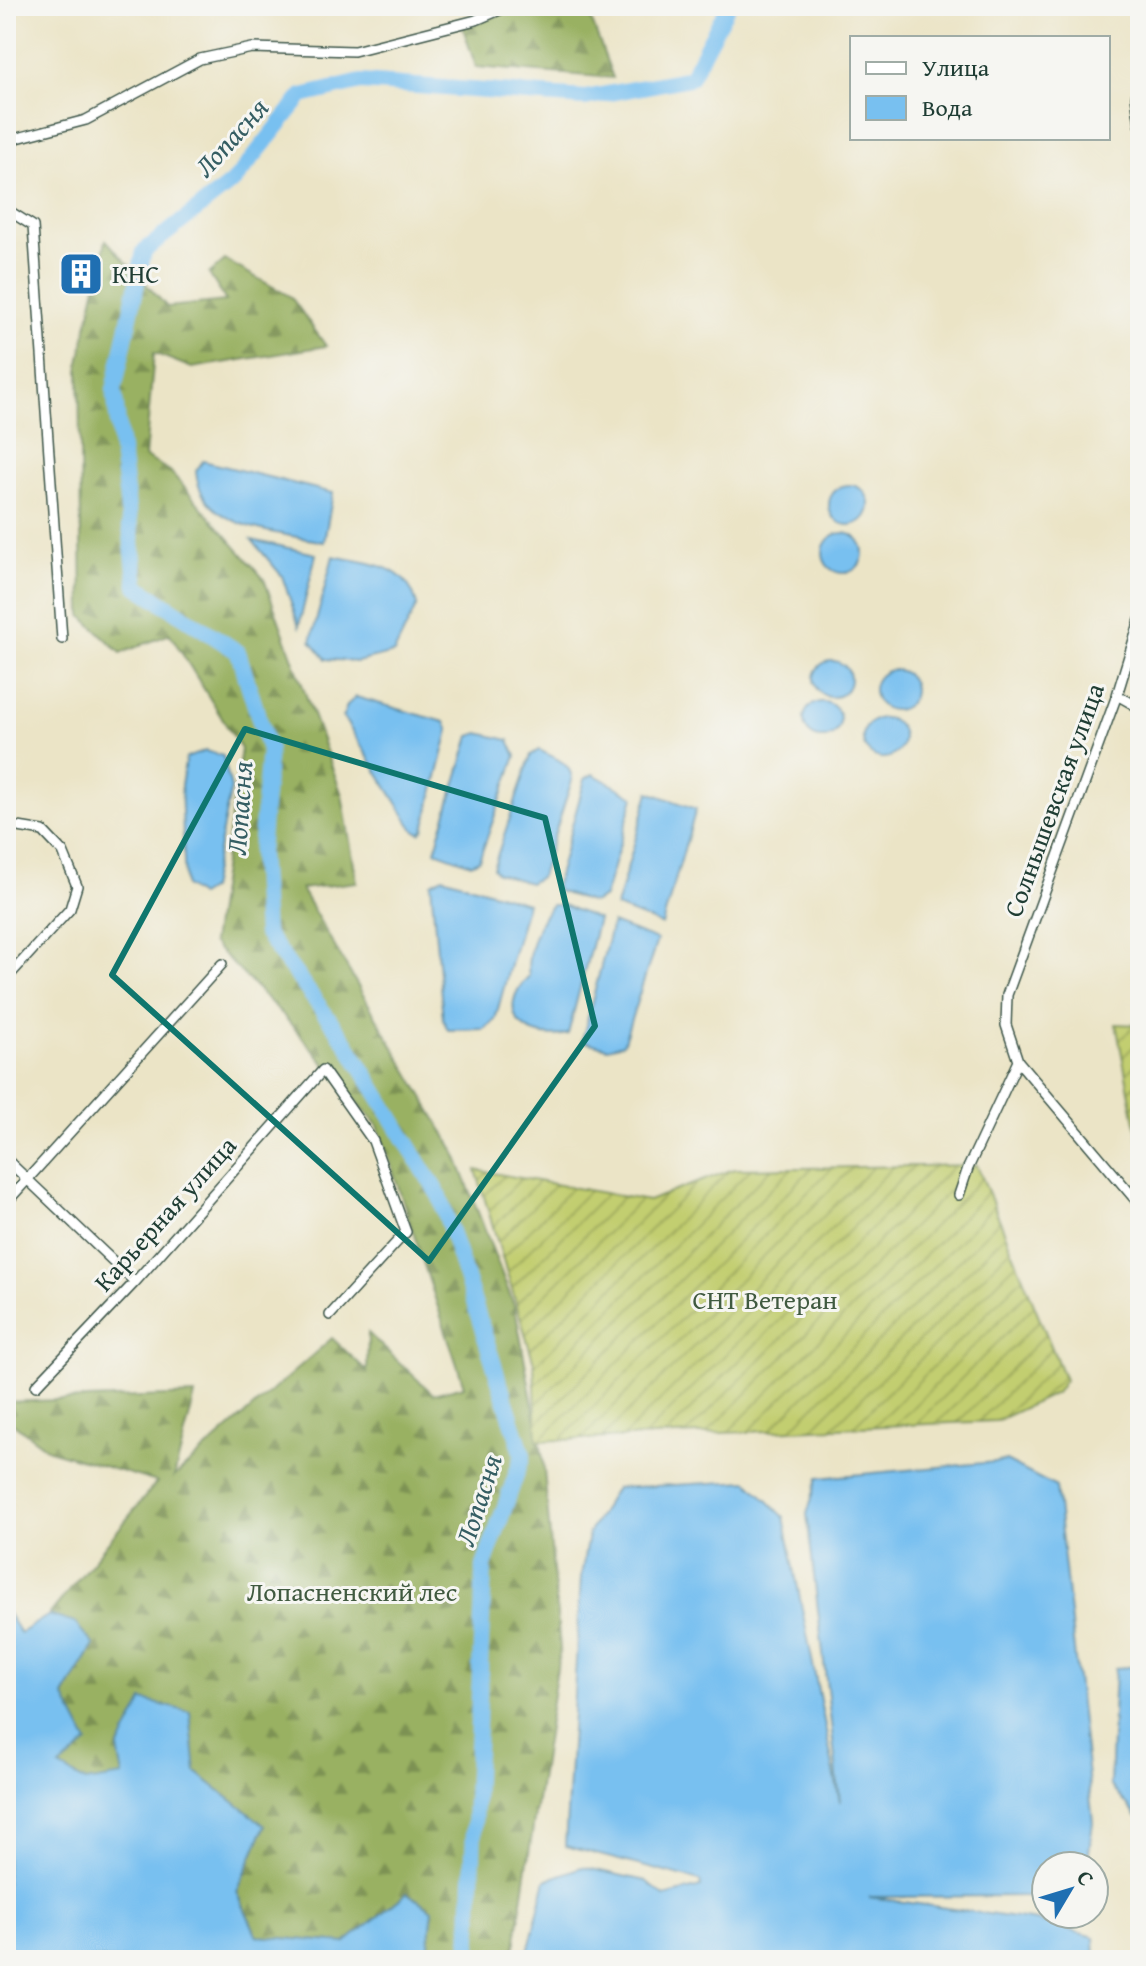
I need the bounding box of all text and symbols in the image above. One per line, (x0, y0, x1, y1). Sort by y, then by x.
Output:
legend (850, 36, 1110, 140)
text: Улица (922, 50, 990, 85)
water label: Лопасня (184, 88, 278, 185)
text: Вода (922, 90, 973, 125)
building icon: КНС (57, 250, 105, 298)
place label: КНС (112, 254, 159, 293)
street label: Солнышевская улица (993, 677, 1114, 922)
water label: Лопасня (215, 759, 262, 856)
street label: Карьерная улица (84, 1127, 246, 1300)
park label: СНТ Ветеран (693, 1280, 837, 1319)
water label: Лопасня (443, 1448, 512, 1551)
park label: Лопасненский лес (247, 1572, 457, 1611)
north arrow (1030, 1850, 1110, 1930)
text: С (1069, 1863, 1102, 1892)

